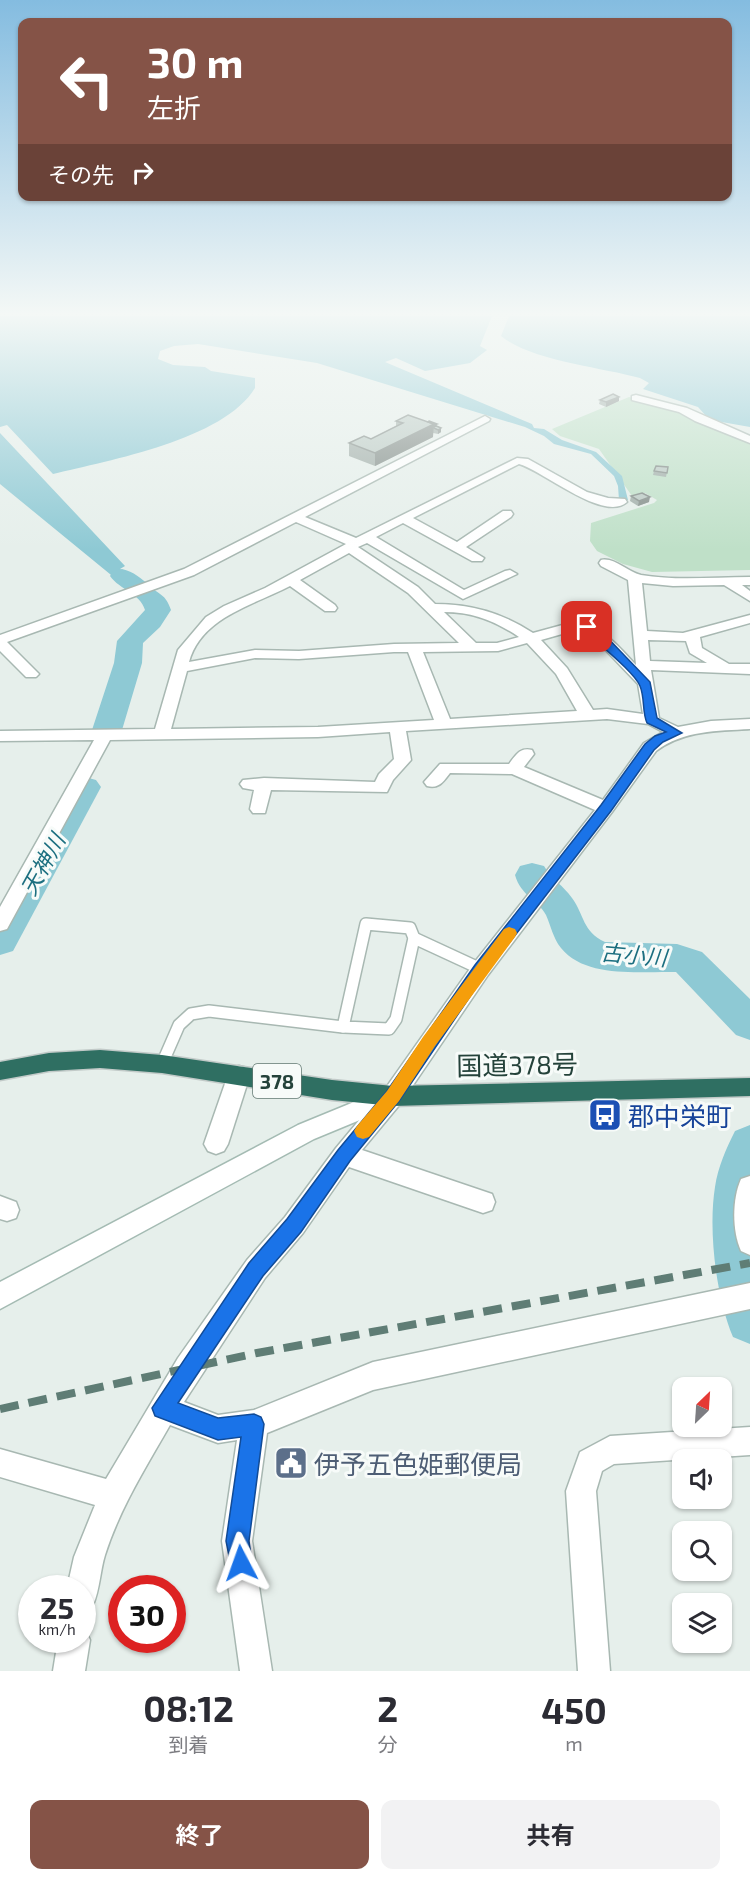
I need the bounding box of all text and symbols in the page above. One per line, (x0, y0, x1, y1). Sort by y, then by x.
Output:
text: 30 m (147, 36, 243, 86)
icon: left (48, 42, 126, 120)
text: 左折 (147, 91, 201, 123)
icon: right (126, 156, 159, 189)
text: その先 (48, 161, 114, 187)
pin (561, 601, 612, 652)
icon: arrive (570, 610, 603, 643)
water label: 天神川 (15, 827, 70, 899)
water label: 古小川 (600, 938, 670, 970)
street label: 国道378号 (456, 1047, 578, 1081)
road number: 378 (253, 1064, 301, 1098)
bus stop icon: 郡中栄町 (587, 1097, 623, 1133)
place label: 郡中栄町 (628, 1100, 732, 1131)
north arrow (672, 1377, 732, 1437)
map controls (672, 1377, 732, 1653)
public building icon: 伊予五色姫郵便局 (273, 1445, 309, 1481)
place label: 伊予五色姫郵便局 (314, 1448, 522, 1479)
button: sound (672, 1449, 732, 1509)
button: search (672, 1521, 732, 1581)
position arrow (209, 1531, 273, 1595)
speed limit sign: 30 (108, 1575, 186, 1653)
text: 25 (40, 1589, 74, 1625)
button: layers (672, 1593, 732, 1653)
text: km/h (38, 1620, 76, 1638)
text: 08:12 (143, 1686, 234, 1729)
text: 2 (377, 1686, 398, 1729)
text: 450 (541, 1688, 607, 1731)
text: m (565, 1731, 583, 1755)
text: 到着 (169, 1732, 209, 1756)
text: 分 (378, 1732, 398, 1756)
button: 終了 (30, 1800, 369, 1869)
button: 共有 (381, 1800, 720, 1869)

